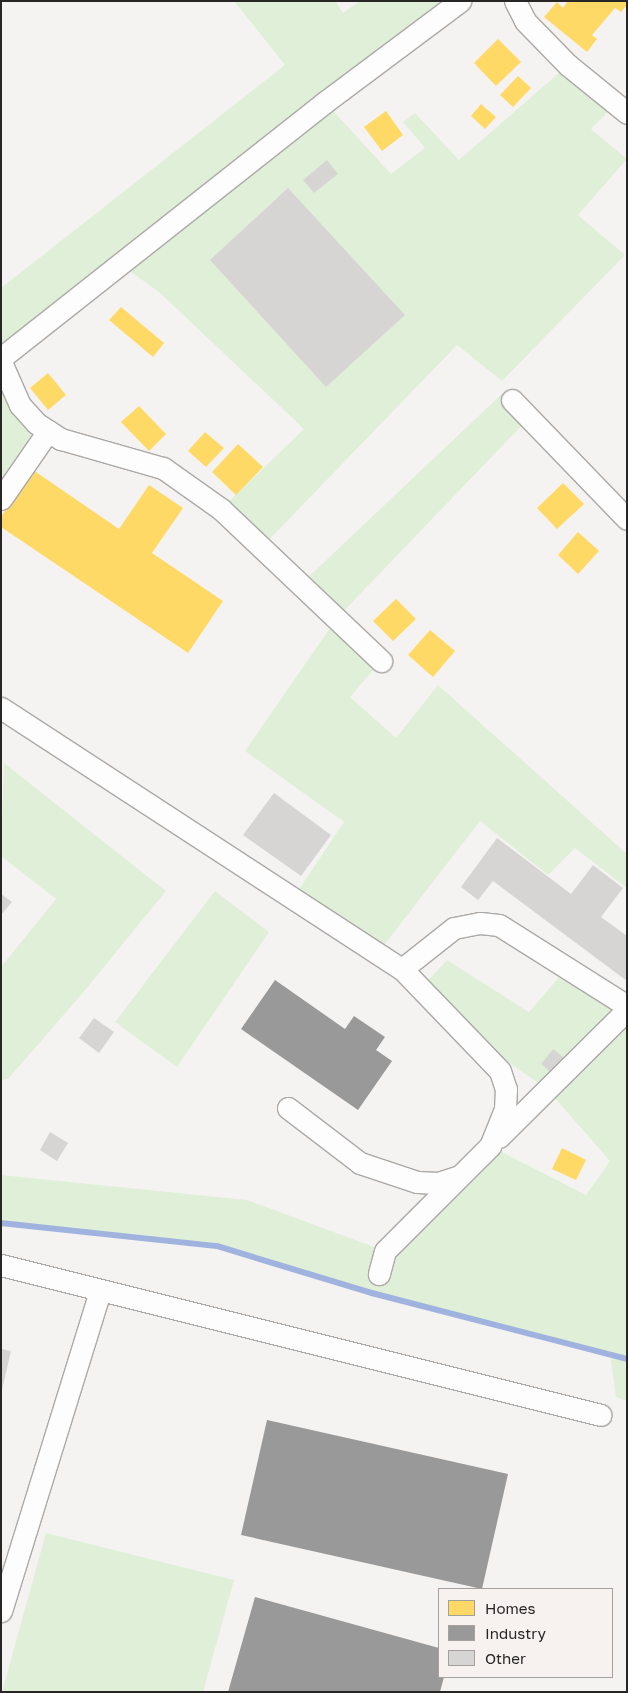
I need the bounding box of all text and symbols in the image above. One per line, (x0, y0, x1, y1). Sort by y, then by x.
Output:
legend (438, 1588, 613, 1678)
text: Homes (485, 1599, 535, 1617)
text: Industry (485, 1624, 546, 1642)
text: Other (485, 1649, 526, 1667)

